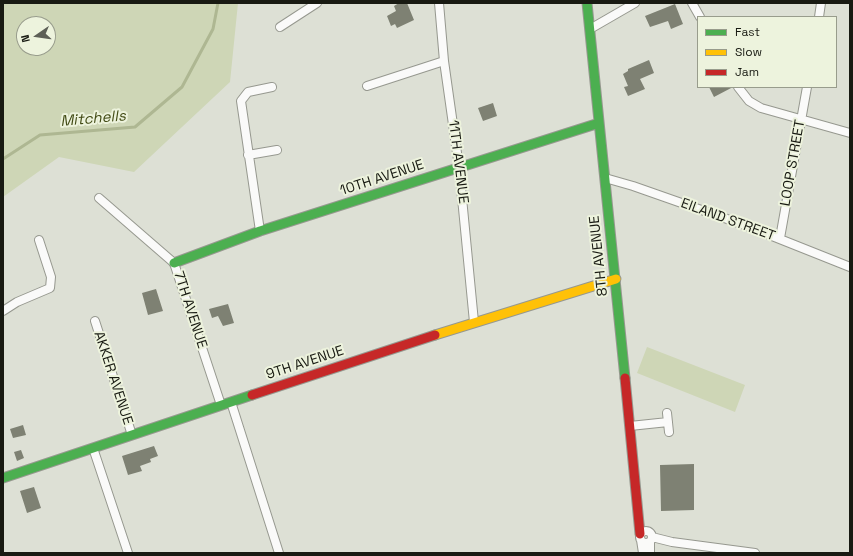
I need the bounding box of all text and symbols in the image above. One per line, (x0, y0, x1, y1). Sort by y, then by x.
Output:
north arrow (16, 16, 56, 56)
legend (697, 16, 837, 88)
text: Fast (735, 24, 760, 40)
text: N (18, 33, 33, 44)
text: Slow (735, 44, 762, 60)
text: Jam (735, 64, 759, 80)
water label: Mitchells (60, 107, 126, 131)
street label: 11TH AVENUE (445, 119, 471, 205)
street label: LOOP STREET (777, 119, 809, 207)
street label: 10TH AVENUE (338, 157, 426, 199)
street label: EILAND STREET (679, 195, 777, 245)
street label: 8TH AVENUE (586, 215, 612, 297)
street label: 7TH AVENUE (170, 269, 210, 351)
street label: AKKER AVENUE (90, 329, 136, 427)
street label: 9TH AVENUE (264, 343, 346, 383)

